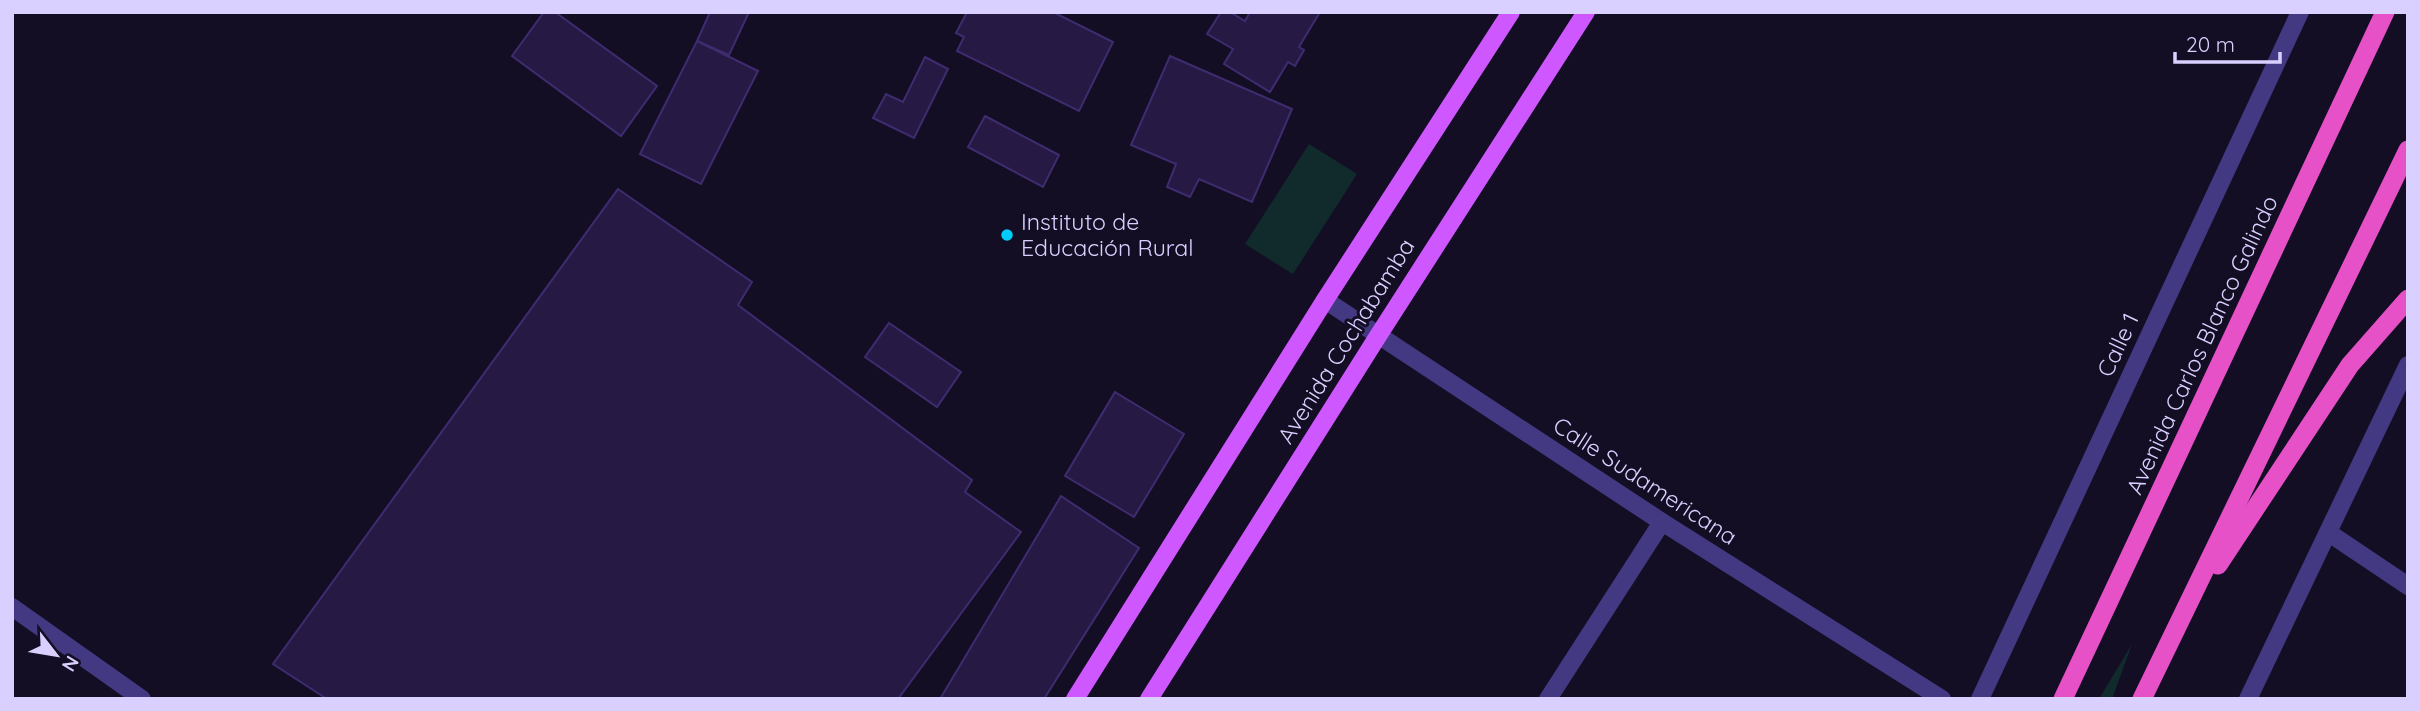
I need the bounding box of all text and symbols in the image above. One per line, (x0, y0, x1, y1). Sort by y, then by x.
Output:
scale bar (2175, 21, 2280, 65)
text: 20 m (2186, 31, 2235, 57)
street label: Avenida Carlos Blanco Galindo (2119, 191, 2284, 499)
place label: Instituto de Educación Rural (1021, 207, 1194, 262)
marker: Instituto de Educación Rural (999, 227, 1015, 243)
street label: Avenida Cochabamba (1271, 233, 1420, 449)
street label: Calle 1 (2090, 308, 2145, 381)
street label: Calle Sudamericana (1548, 410, 1743, 551)
north arrow (21, 620, 91, 690)
text: N (57, 652, 84, 676)

